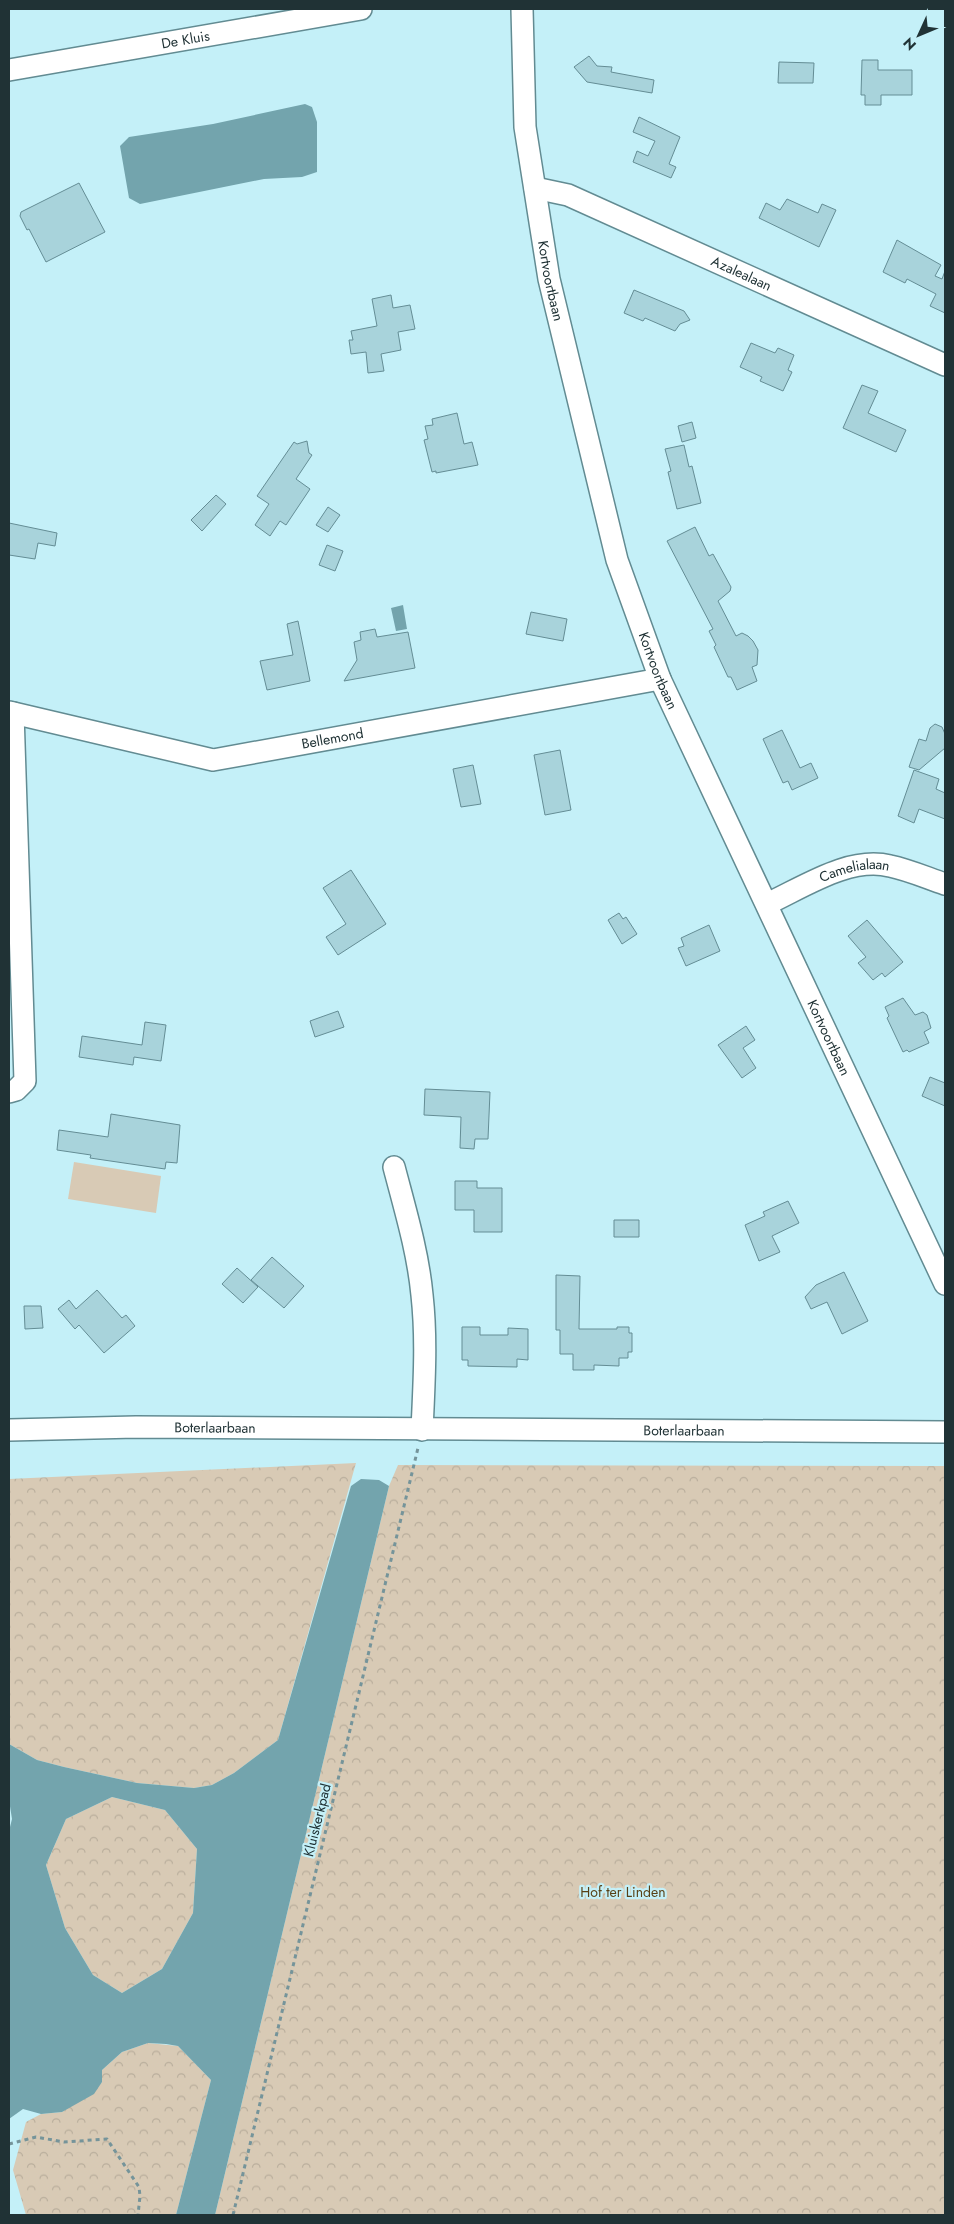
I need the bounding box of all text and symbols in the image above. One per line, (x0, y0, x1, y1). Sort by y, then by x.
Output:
north arrow (894, 10, 944, 60)
street label: De Kluis (160, 25, 211, 53)
text: N (899, 33, 921, 55)
street label: Kortvoortbaan (533, 239, 569, 323)
street label: Azalealaan (708, 251, 775, 296)
street label: Kortvoortbaan (634, 629, 683, 712)
street label: Bellemond (300, 723, 365, 754)
street label: Camelialaan (816, 854, 892, 887)
street label: Kortvoortbaan (803, 996, 855, 1079)
street label: Boterlaarbaan (174, 1417, 256, 1438)
street label: Boterlaarbaan (643, 1420, 725, 1441)
street label: Kluiskerkpad (298, 1781, 336, 1859)
park label: Hof ter Linden (580, 1882, 666, 1902)

